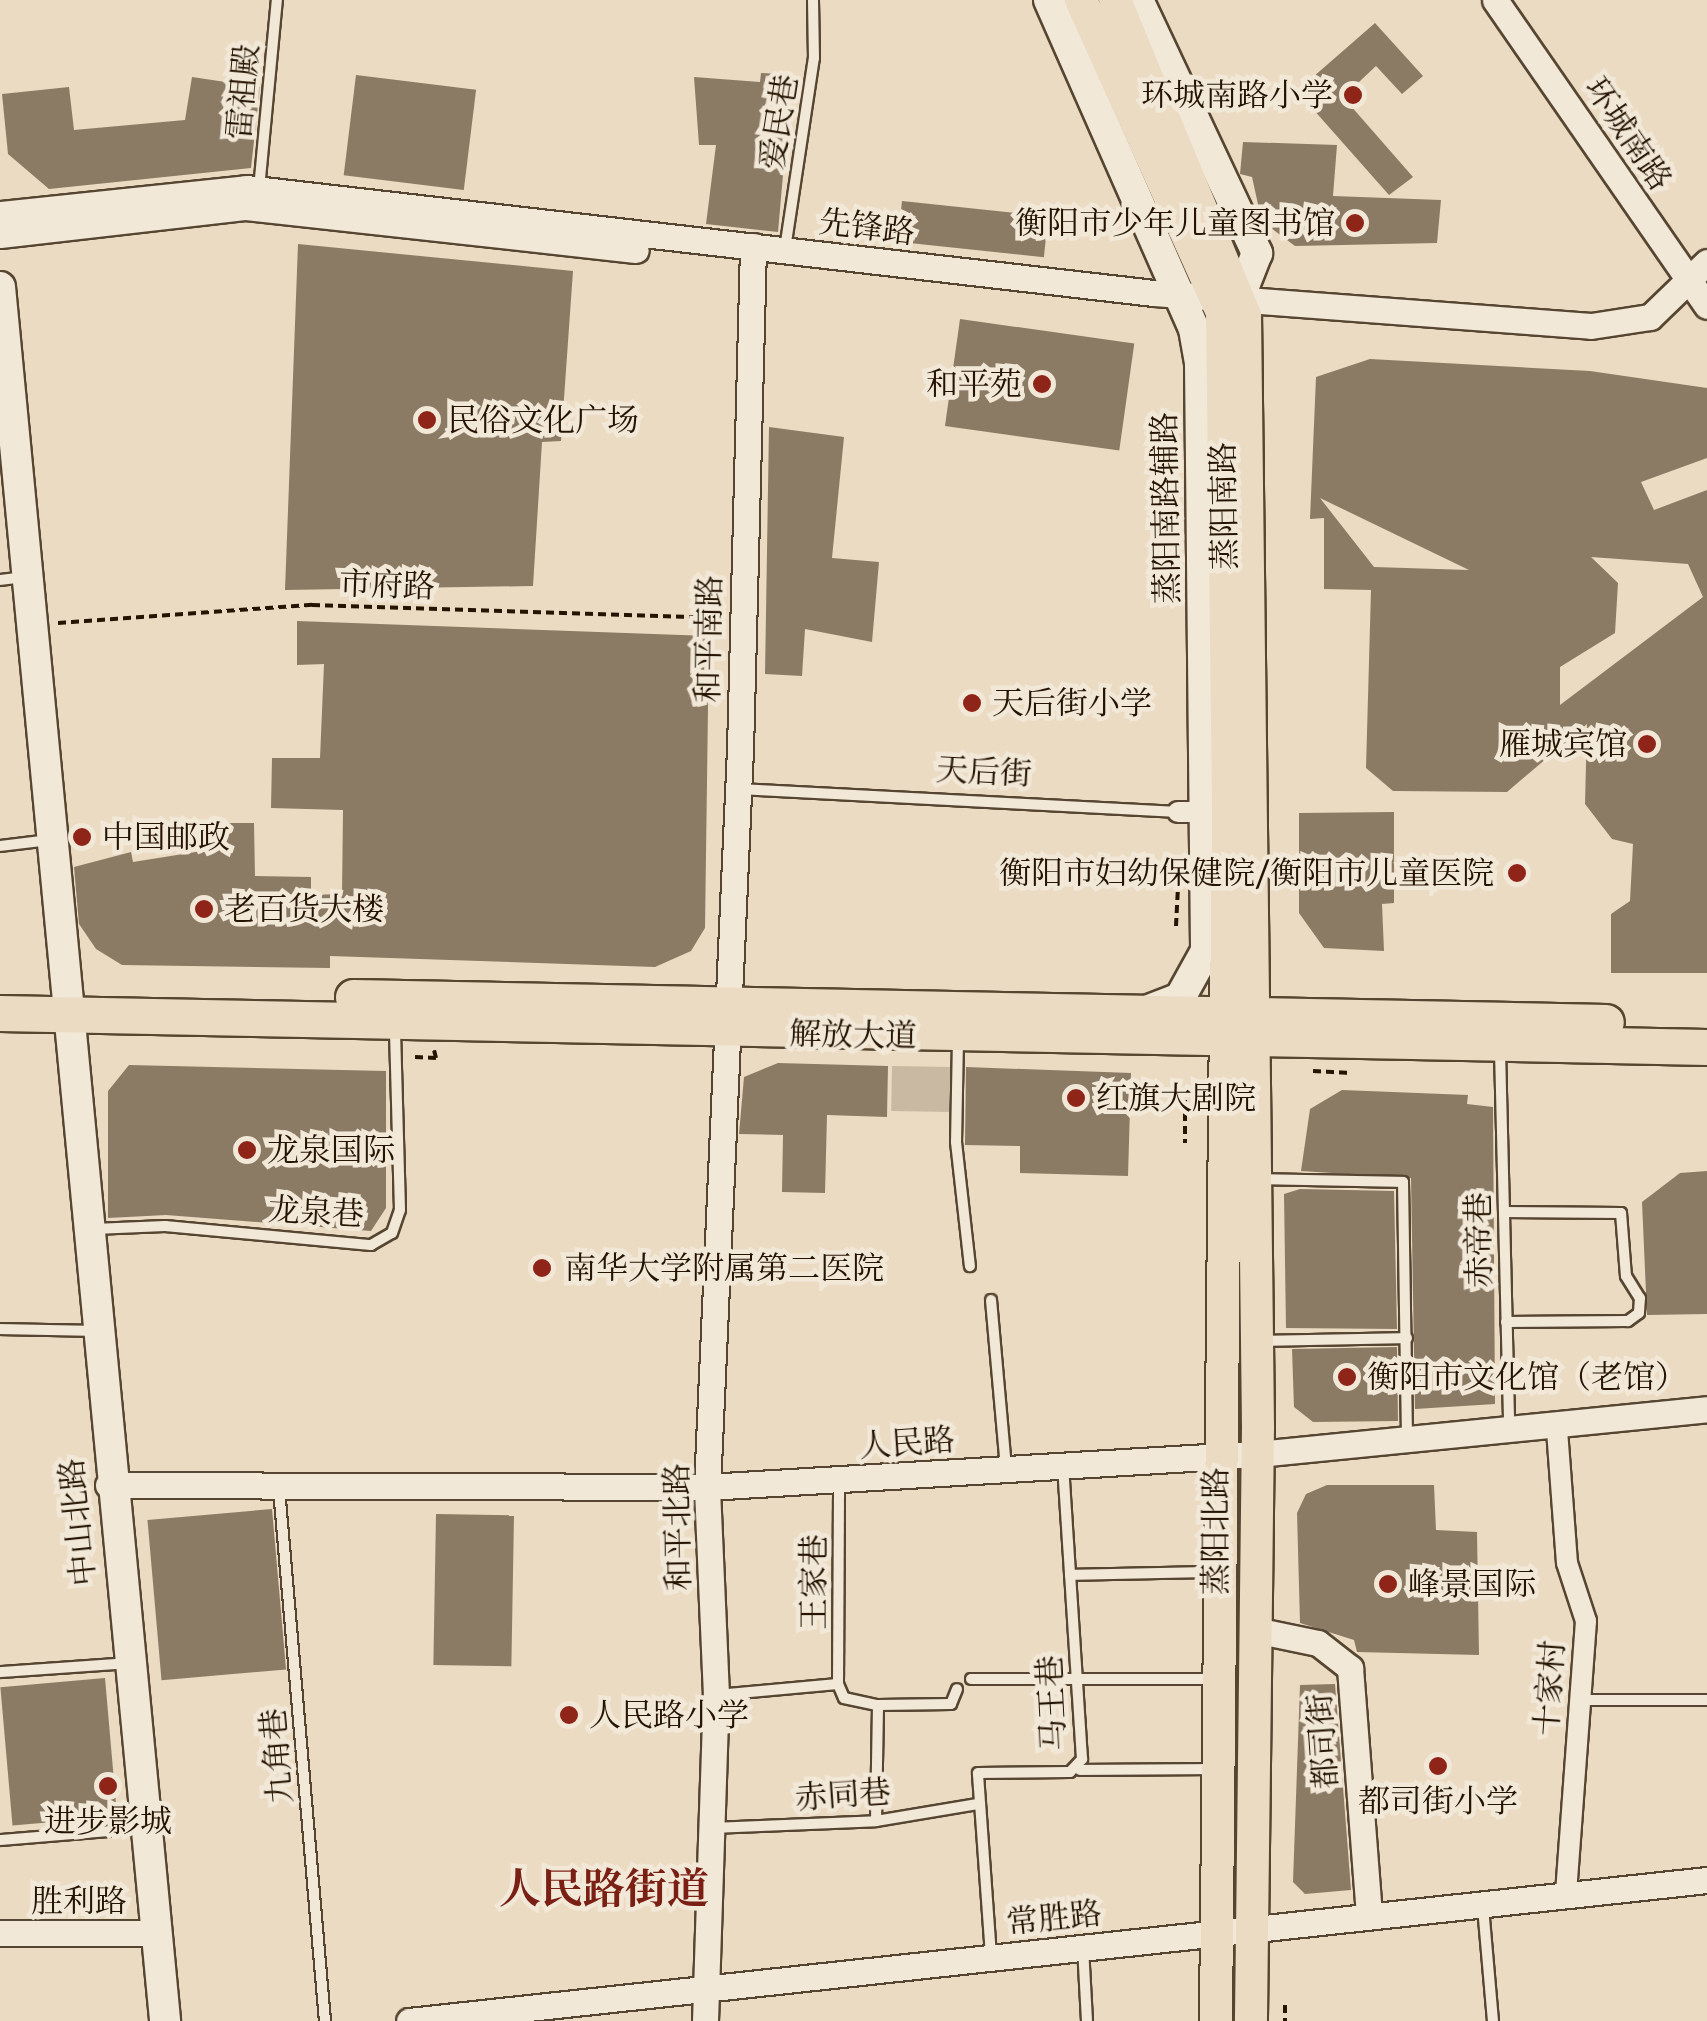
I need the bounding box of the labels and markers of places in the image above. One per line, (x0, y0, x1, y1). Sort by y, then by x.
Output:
place label: 环城南路小学 (1141, 76, 1333, 114)
marker: 环城南路小学 (1342, 84, 1364, 106)
place label: 衡阳市少年儿童图书馆 (1015, 204, 1335, 242)
marker: 衡阳市少年儿童图书馆 (1344, 212, 1366, 234)
place label: 和平苑 (926, 365, 1022, 403)
marker: 和平苑 (1031, 373, 1053, 395)
place label: 民俗文化广场 (447, 401, 639, 439)
marker: 民俗文化广场 (416, 409, 438, 431)
place label: 天后街小学 (992, 684, 1152, 722)
marker: 天后街小学 (961, 692, 983, 714)
place label: 雁城宾馆 (1499, 725, 1627, 763)
marker: 雁城宾馆 (1636, 733, 1658, 755)
place label: 中国邮政 (102, 818, 230, 856)
marker: 中国邮政 (71, 826, 93, 848)
place label: 衡阳市妇幼保健院/衡阳市儿童医院 (999, 854, 1494, 892)
marker: 衡阳市妇幼保健院/衡阳市儿童医院 (1504, 860, 1530, 886)
place label: 老百货大楼 (224, 890, 384, 928)
marker: 老百货大楼 (193, 898, 215, 920)
place label: 红旗大剧院 (1096, 1079, 1256, 1117)
marker: 红旗大剧院 (1065, 1087, 1087, 1109)
place label: 龙泉国际 (267, 1131, 395, 1169)
marker: 龙泉国际 (236, 1139, 258, 1161)
place label: 南华大学附属第二医院 (564, 1249, 884, 1287)
marker: 南华大学附属第二医院 (529, 1255, 555, 1281)
place label: 衡阳市文化馆（老馆） (1367, 1358, 1687, 1396)
marker: 衡阳市文化馆（老馆） (1336, 1366, 1358, 1388)
place label: 峰景国际 (1408, 1565, 1536, 1603)
marker: 峰景国际 (1377, 1573, 1399, 1595)
place label: 人民路小学 (589, 1696, 749, 1734)
marker: 人民路小学 (558, 1704, 580, 1726)
marker: 都司街小学 (1427, 1755, 1449, 1777)
marker: 进步影城 (97, 1775, 119, 1797)
place label: 都司街小学 (1358, 1782, 1518, 1820)
place label: 进步影城 (44, 1802, 172, 1840)

